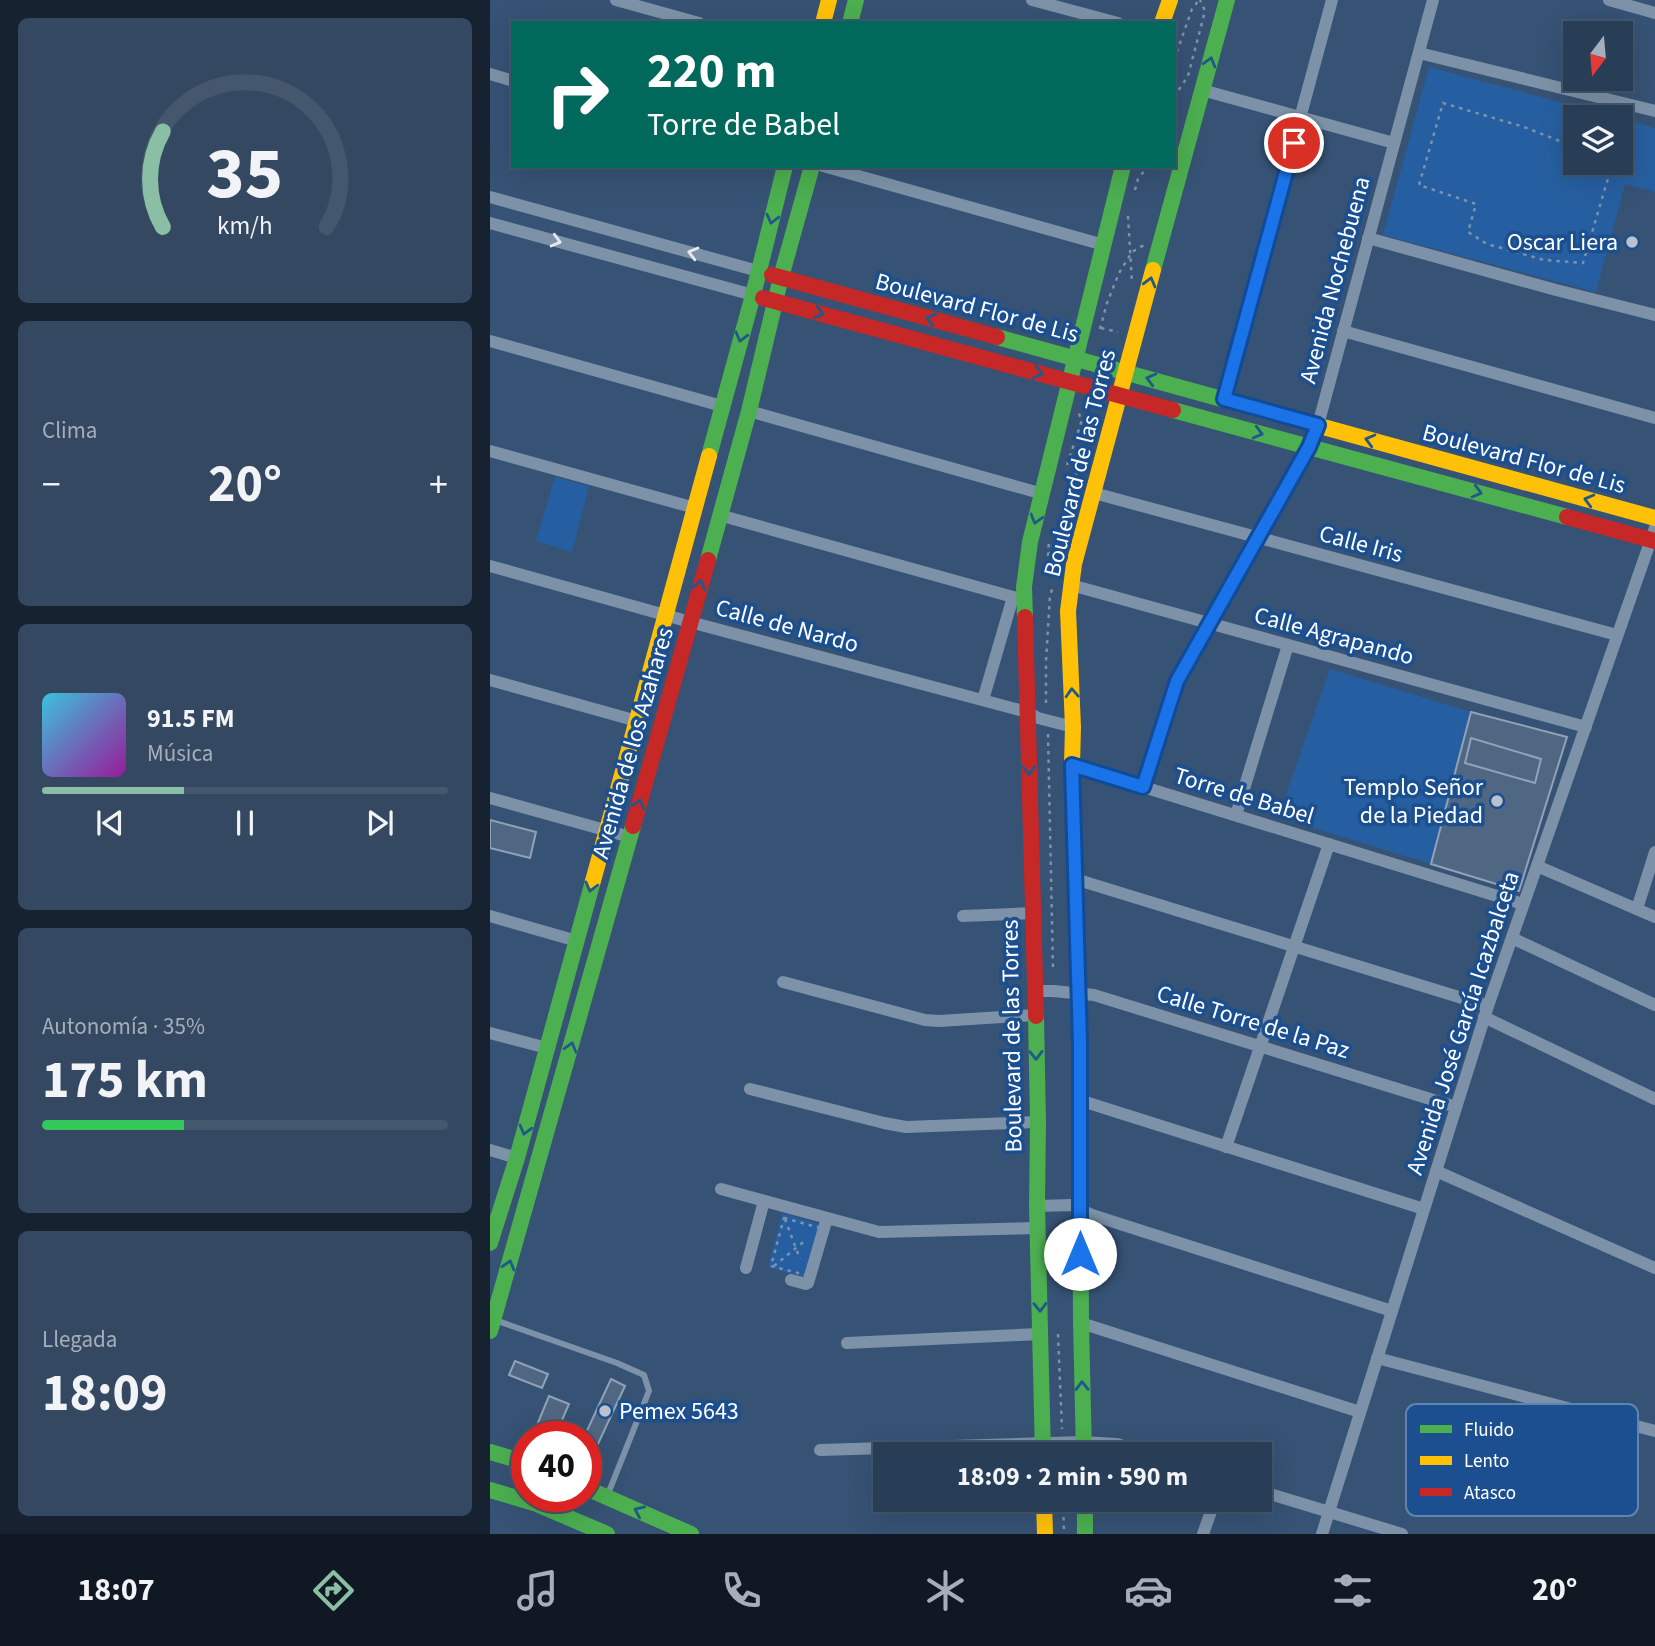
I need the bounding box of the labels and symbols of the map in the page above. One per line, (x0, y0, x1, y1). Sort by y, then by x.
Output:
north arrow (1563, 21, 1633, 91)
one-way arrow (1201, 56, 1216, 68)
pin (1264, 113, 1324, 173)
street label: Avenida Nochebuena (1291, 173, 1379, 387)
one-way arrow (766, 212, 780, 224)
place label: Oscar Liera (1507, 225, 1618, 260)
one-way arrow (550, 233, 562, 247)
marker: Oscar Liera (1624, 234, 1640, 250)
one-way arrow (687, 247, 699, 261)
street label: Boulevard Flor de Lis (871, 264, 1083, 352)
one-way arrow (1142, 276, 1157, 288)
one-way arrow (813, 305, 825, 319)
one-way arrow (925, 312, 937, 327)
one-way arrow (735, 331, 750, 343)
street label: Boulevard de las Torres (1035, 346, 1125, 580)
one-way arrow (1032, 365, 1044, 379)
one-way arrow (1145, 373, 1157, 387)
street label: Boulevard Flor de Lis (1418, 415, 1630, 503)
one-way arrow (1252, 424, 1264, 439)
one-way arrow (1364, 433, 1376, 448)
one-way arrow (1471, 484, 1483, 499)
one-way arrow (1583, 494, 1595, 508)
one-way arrow (1030, 513, 1044, 525)
street label: Calle Iris (1315, 516, 1407, 572)
one-way arrow (692, 579, 706, 591)
street label: Calle de Nardo (712, 590, 862, 662)
street label: Calle Agrapando (1250, 598, 1418, 674)
street label: Avenida de los Azahares (583, 623, 683, 863)
one-way arrow (1064, 687, 1079, 698)
street label: Torre de Babel (1170, 758, 1318, 834)
one-way arrow (1021, 765, 1037, 775)
place label: Templo Señor de la Piedad (1343, 770, 1484, 833)
marker: Templo Señor de la Piedad (1489, 793, 1505, 809)
one-way arrow (631, 798, 646, 810)
street label: Avenida José García Icazbalceta (1397, 867, 1529, 1179)
one-way arrow (585, 881, 600, 893)
street label: Boulevard de las Torres (992, 919, 1032, 1153)
street label: Calle Torre de la Paz (1152, 976, 1354, 1068)
one-way arrow (563, 1041, 577, 1053)
one-way arrow (1028, 1050, 1044, 1060)
one-way arrow (518, 1124, 533, 1136)
position arrow (1043, 1217, 1117, 1291)
one-way arrow (501, 1260, 515, 1272)
one-way arrow (1032, 1302, 1048, 1312)
one-way arrow (1074, 1380, 1090, 1391)
place label: Pemex 5643 (619, 1394, 739, 1429)
marker: Pemex 5643 (597, 1403, 613, 1419)
legend (1406, 1404, 1638, 1516)
text: Fluido (1464, 1417, 1514, 1444)
speed limit sign: 40 (511, 1421, 602, 1512)
text: Lento (1464, 1448, 1509, 1475)
text: Atasco (1464, 1480, 1516, 1507)
one-way arrow (634, 1505, 646, 1519)

